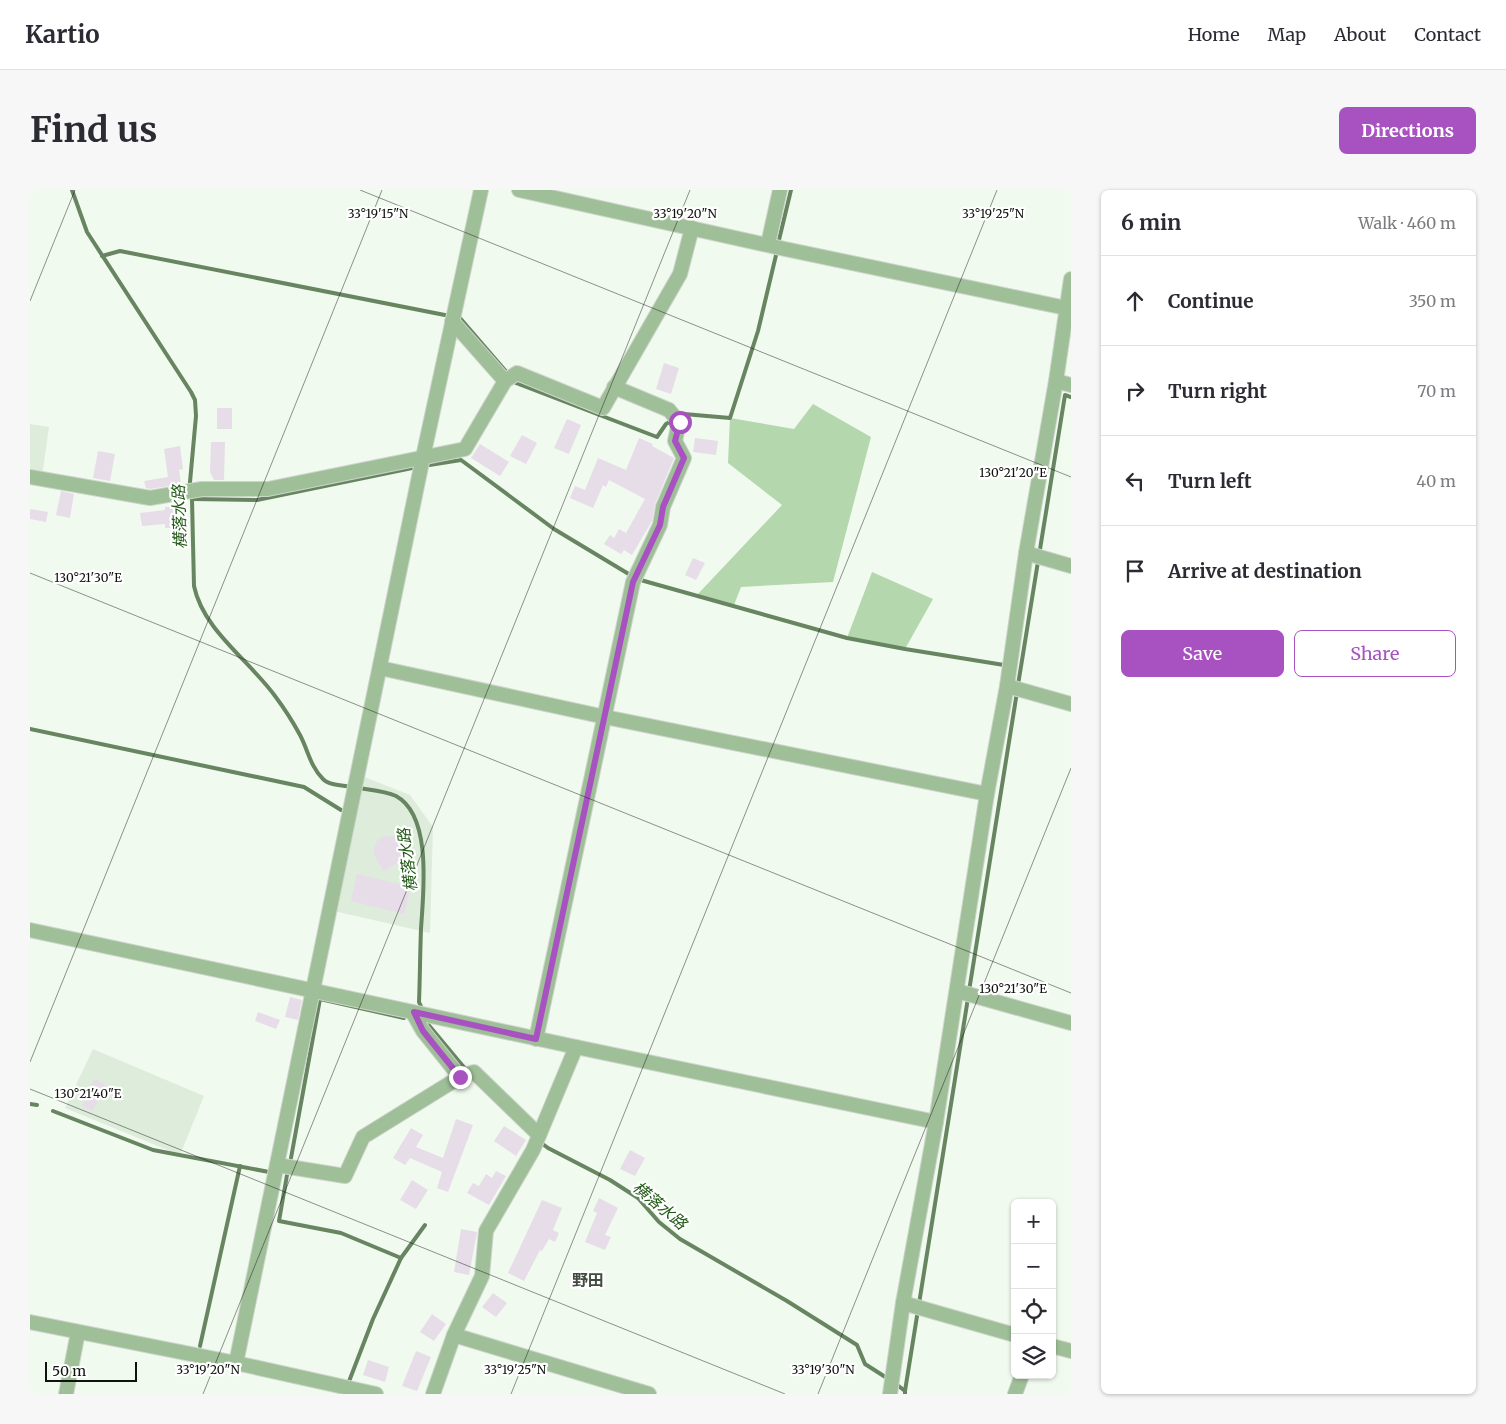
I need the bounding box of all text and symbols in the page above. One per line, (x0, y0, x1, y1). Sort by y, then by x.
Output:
text: Kartio (25, 19, 100, 50)
text: Home (1188, 23, 1240, 46)
text: Map (1268, 23, 1306, 46)
text: About (1334, 23, 1386, 46)
text: Contact (1414, 23, 1481, 46)
button: Directions (1339, 107, 1476, 154)
text: Find us (30, 108, 157, 152)
text: 33°19'15"N (348, 206, 409, 221)
text: 33°19'20"N (653, 206, 717, 221)
text: 33°19'25"N (962, 206, 1025, 221)
text: 6 min (1121, 209, 1181, 236)
text: Walk · 460 m (1358, 213, 1456, 233)
icon: ahead (1121, 287, 1149, 315)
text: Continue (1168, 289, 1254, 313)
text: 350 m (1409, 291, 1456, 311)
icon: right (1121, 377, 1149, 405)
text: Turn right (1168, 379, 1267, 403)
text: 70 m (1417, 381, 1456, 401)
route start (669, 411, 692, 434)
text: 130°21'20"E (979, 465, 1047, 480)
icon: left (1121, 467, 1149, 495)
text: Turn left (1168, 469, 1252, 493)
text: 40 m (1416, 471, 1456, 491)
water label: 横落水路 (168, 483, 190, 549)
icon: arrive (1121, 557, 1149, 585)
text: Arrive at destination (1168, 559, 1362, 583)
text: 130°21'30"E (54, 570, 122, 585)
button: Save (1121, 630, 1284, 677)
button: Share (1294, 630, 1456, 677)
water label: 横落水路 (393, 825, 421, 893)
text: 130°21'30"E (979, 981, 1047, 996)
route end (449, 1066, 472, 1089)
text: 130°21'40"E (55, 1086, 122, 1101)
water label: 横落水路 (629, 1177, 692, 1235)
map controls (1011, 1199, 1056, 1379)
button: + (1011, 1199, 1056, 1244)
button: − (1011, 1244, 1056, 1289)
district label: 野田 (572, 1270, 604, 1290)
button: locate (1011, 1289, 1056, 1334)
button: layers (1011, 1334, 1056, 1379)
scale bar (45, 1359, 138, 1382)
text: 50 m (52, 1362, 86, 1380)
text: 33°19'20"N (176, 1362, 240, 1377)
text: 33°19'25"N (484, 1362, 547, 1377)
text: 33°19'30"N (791, 1362, 855, 1377)

